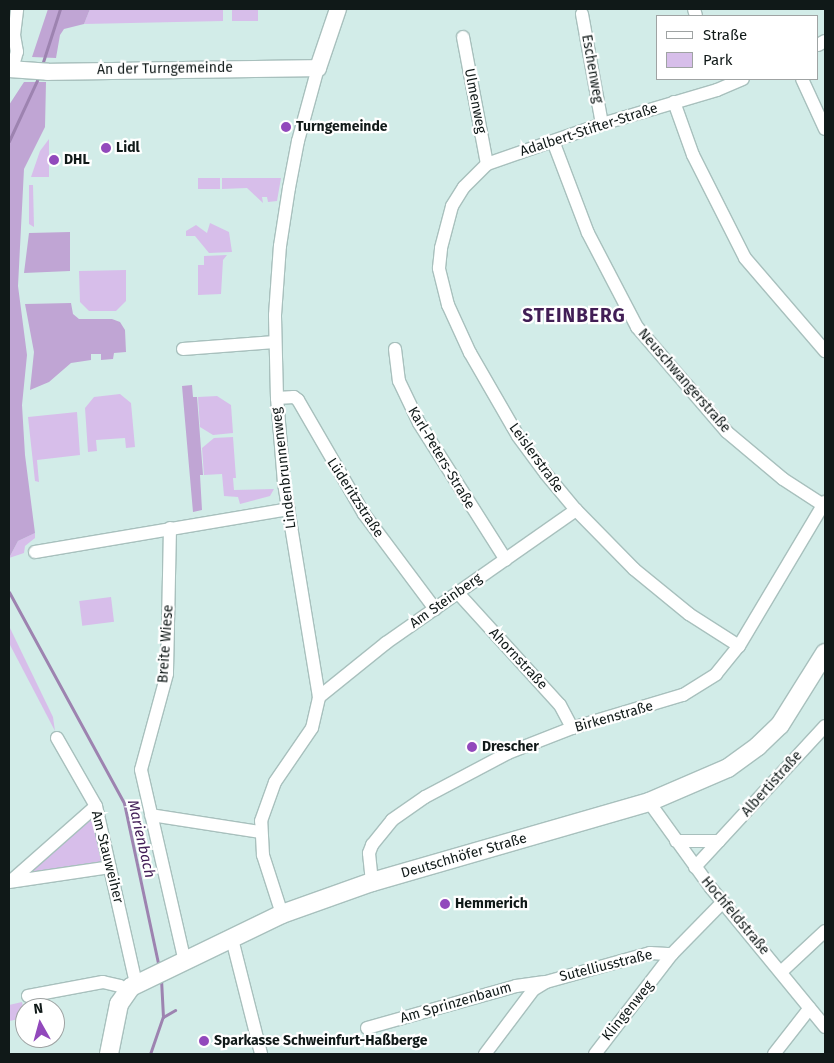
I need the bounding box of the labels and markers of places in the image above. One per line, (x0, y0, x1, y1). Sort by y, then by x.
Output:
place label: Turngemeinde (296, 119, 388, 135)
marker: Turngemeinde (280, 121, 292, 133)
place label: Lidl (116, 140, 140, 156)
marker: Lidl (100, 142, 112, 154)
place label: DHL (64, 152, 90, 168)
marker: DHL (48, 154, 60, 166)
place label: Drescher (482, 739, 539, 755)
marker: Drescher (466, 741, 478, 753)
place label: Hemmerich (455, 896, 528, 912)
marker: Hemmerich (439, 898, 451, 910)
place label: Sparkasse Schweinfurt-Haßberge (214, 1033, 427, 1049)
marker: Sparkasse Schweinfurt-Haßberge (198, 1035, 210, 1047)

